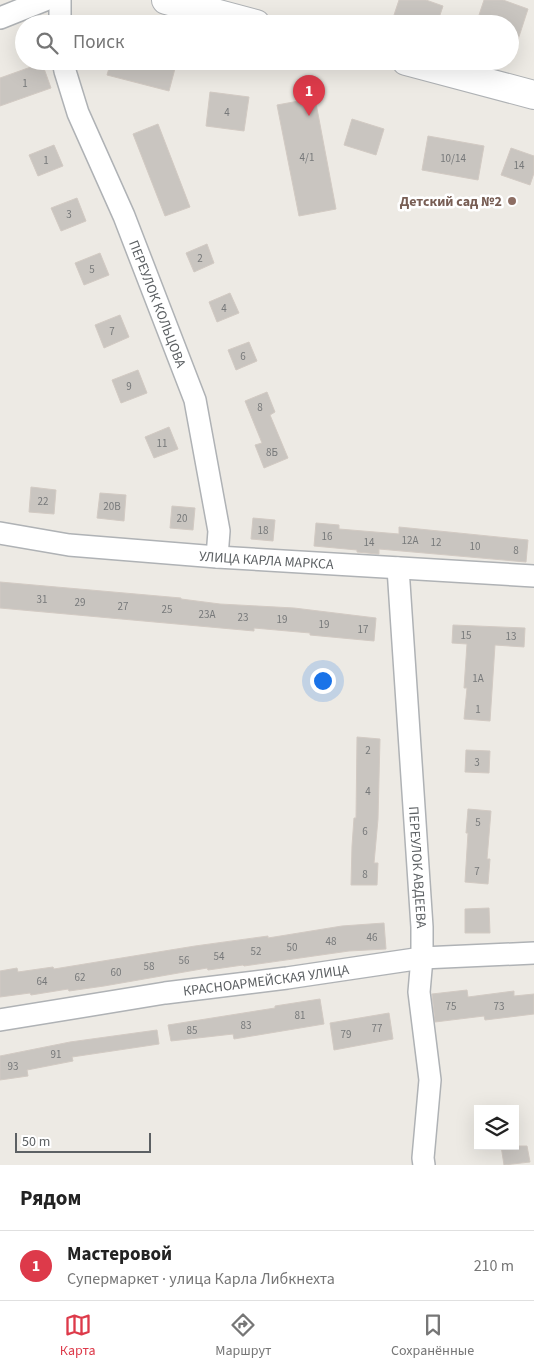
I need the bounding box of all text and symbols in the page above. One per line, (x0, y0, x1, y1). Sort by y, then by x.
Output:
search box (15, 15, 519, 70)
icon: search (33, 29, 61, 57)
text: Поиск (73, 29, 124, 56)
pin: 1 (293, 75, 325, 116)
house number: 1 (22, 76, 28, 91)
house number: 4 (224, 105, 230, 120)
house number: 4/1 (300, 150, 314, 165)
house number: 10/14 (440, 151, 466, 166)
house number: 1 (43, 153, 49, 168)
house number: 14 (514, 158, 525, 173)
place label: Детский сад №2 (400, 192, 502, 212)
marker: Детский сад №2 (506, 195, 518, 207)
house number: 3 (66, 207, 72, 222)
street label: ПЕРЕУЛОК КОЛЬЦОВА (123, 237, 191, 371)
house number: 2 (197, 251, 203, 266)
house number: 5 (89, 262, 95, 277)
house number: 4 (221, 301, 227, 316)
house number: 7 (109, 324, 115, 339)
house number: 6 (240, 349, 246, 364)
house number: 9 (126, 379, 132, 394)
house number: 8 (257, 400, 263, 415)
house number: 11 (157, 436, 167, 451)
house number: 8Б (266, 445, 278, 460)
house number: 22 (38, 494, 48, 509)
house number: 20В (103, 499, 121, 514)
house number: 20 (177, 511, 187, 526)
house number: 18 (258, 523, 269, 538)
house number: 16 (322, 529, 333, 544)
house number: 12А (402, 533, 418, 548)
house number: 14 (364, 535, 375, 550)
house number: 12 (431, 535, 441, 550)
house number: 10 (470, 539, 480, 554)
house number: 8 (513, 543, 519, 558)
street label: УЛИЦА КАРЛА МАРКСА (198, 547, 335, 575)
house number: 31 (37, 592, 47, 607)
house number: 29 (75, 595, 85, 610)
house number: 27 (118, 599, 128, 614)
house number: 25 (162, 602, 172, 617)
house number: 23А (199, 607, 215, 622)
house number: 23 (238, 610, 248, 625)
house number: 19 (277, 612, 287, 627)
house number: 19 (319, 617, 329, 632)
house number: 17 (358, 622, 368, 637)
house number: 15 (461, 628, 471, 643)
house number: 13 (506, 629, 516, 644)
your location (310, 668, 336, 694)
house number: 1А (472, 671, 484, 686)
house number: 1 (475, 702, 481, 717)
house number: 2 (365, 743, 371, 758)
house number: 3 (474, 755, 480, 770)
house number: 4 (365, 784, 371, 799)
street label: ПЕРЕУЛОК АВДЕЕВА (403, 806, 431, 930)
house number: 5 (475, 815, 481, 830)
house number: 6 (362, 824, 368, 839)
house number: 7 (474, 864, 480, 879)
house number: 8 (362, 867, 368, 882)
house number: 46 (367, 930, 378, 945)
house number: 48 (326, 934, 337, 949)
house number: 50 (287, 940, 297, 955)
house number: 52 (251, 944, 261, 959)
house number: 54 (214, 949, 225, 964)
house number: 56 (179, 953, 190, 968)
house number: 58 (144, 959, 155, 974)
street label: КРАСНОАРМЕЙСКАЯ УЛИЦА (182, 960, 351, 1002)
house number: 60 (111, 965, 121, 980)
house number: 62 (75, 970, 85, 985)
house number: 64 (37, 974, 48, 989)
house number: 75 (446, 999, 456, 1014)
house number: 73 (494, 999, 504, 1014)
house number: 81 (295, 1008, 305, 1023)
house number: 83 (241, 1018, 251, 1033)
house number: 77 (372, 1021, 382, 1036)
house number: 85 (187, 1023, 197, 1038)
house number: 79 (341, 1027, 351, 1042)
house number: 91 (51, 1047, 61, 1062)
house number: 93 (8, 1059, 18, 1074)
map controls (474, 1105, 519, 1150)
button: layers (474, 1105, 519, 1150)
scale bar (15, 1130, 151, 1153)
text: 50 m (22, 1132, 50, 1152)
text: Рядом (20, 1183, 81, 1213)
text: Мастеровой (67, 1241, 172, 1268)
text: 1 (32, 1255, 40, 1277)
text: 210 m (474, 1255, 514, 1277)
text: Супермаркет · улица Карла Либкнехта (67, 1268, 335, 1290)
tab: Карта (60, 1311, 96, 1361)
tab: Маршрут (215, 1311, 271, 1361)
tab: Сохранённые (391, 1311, 474, 1361)

